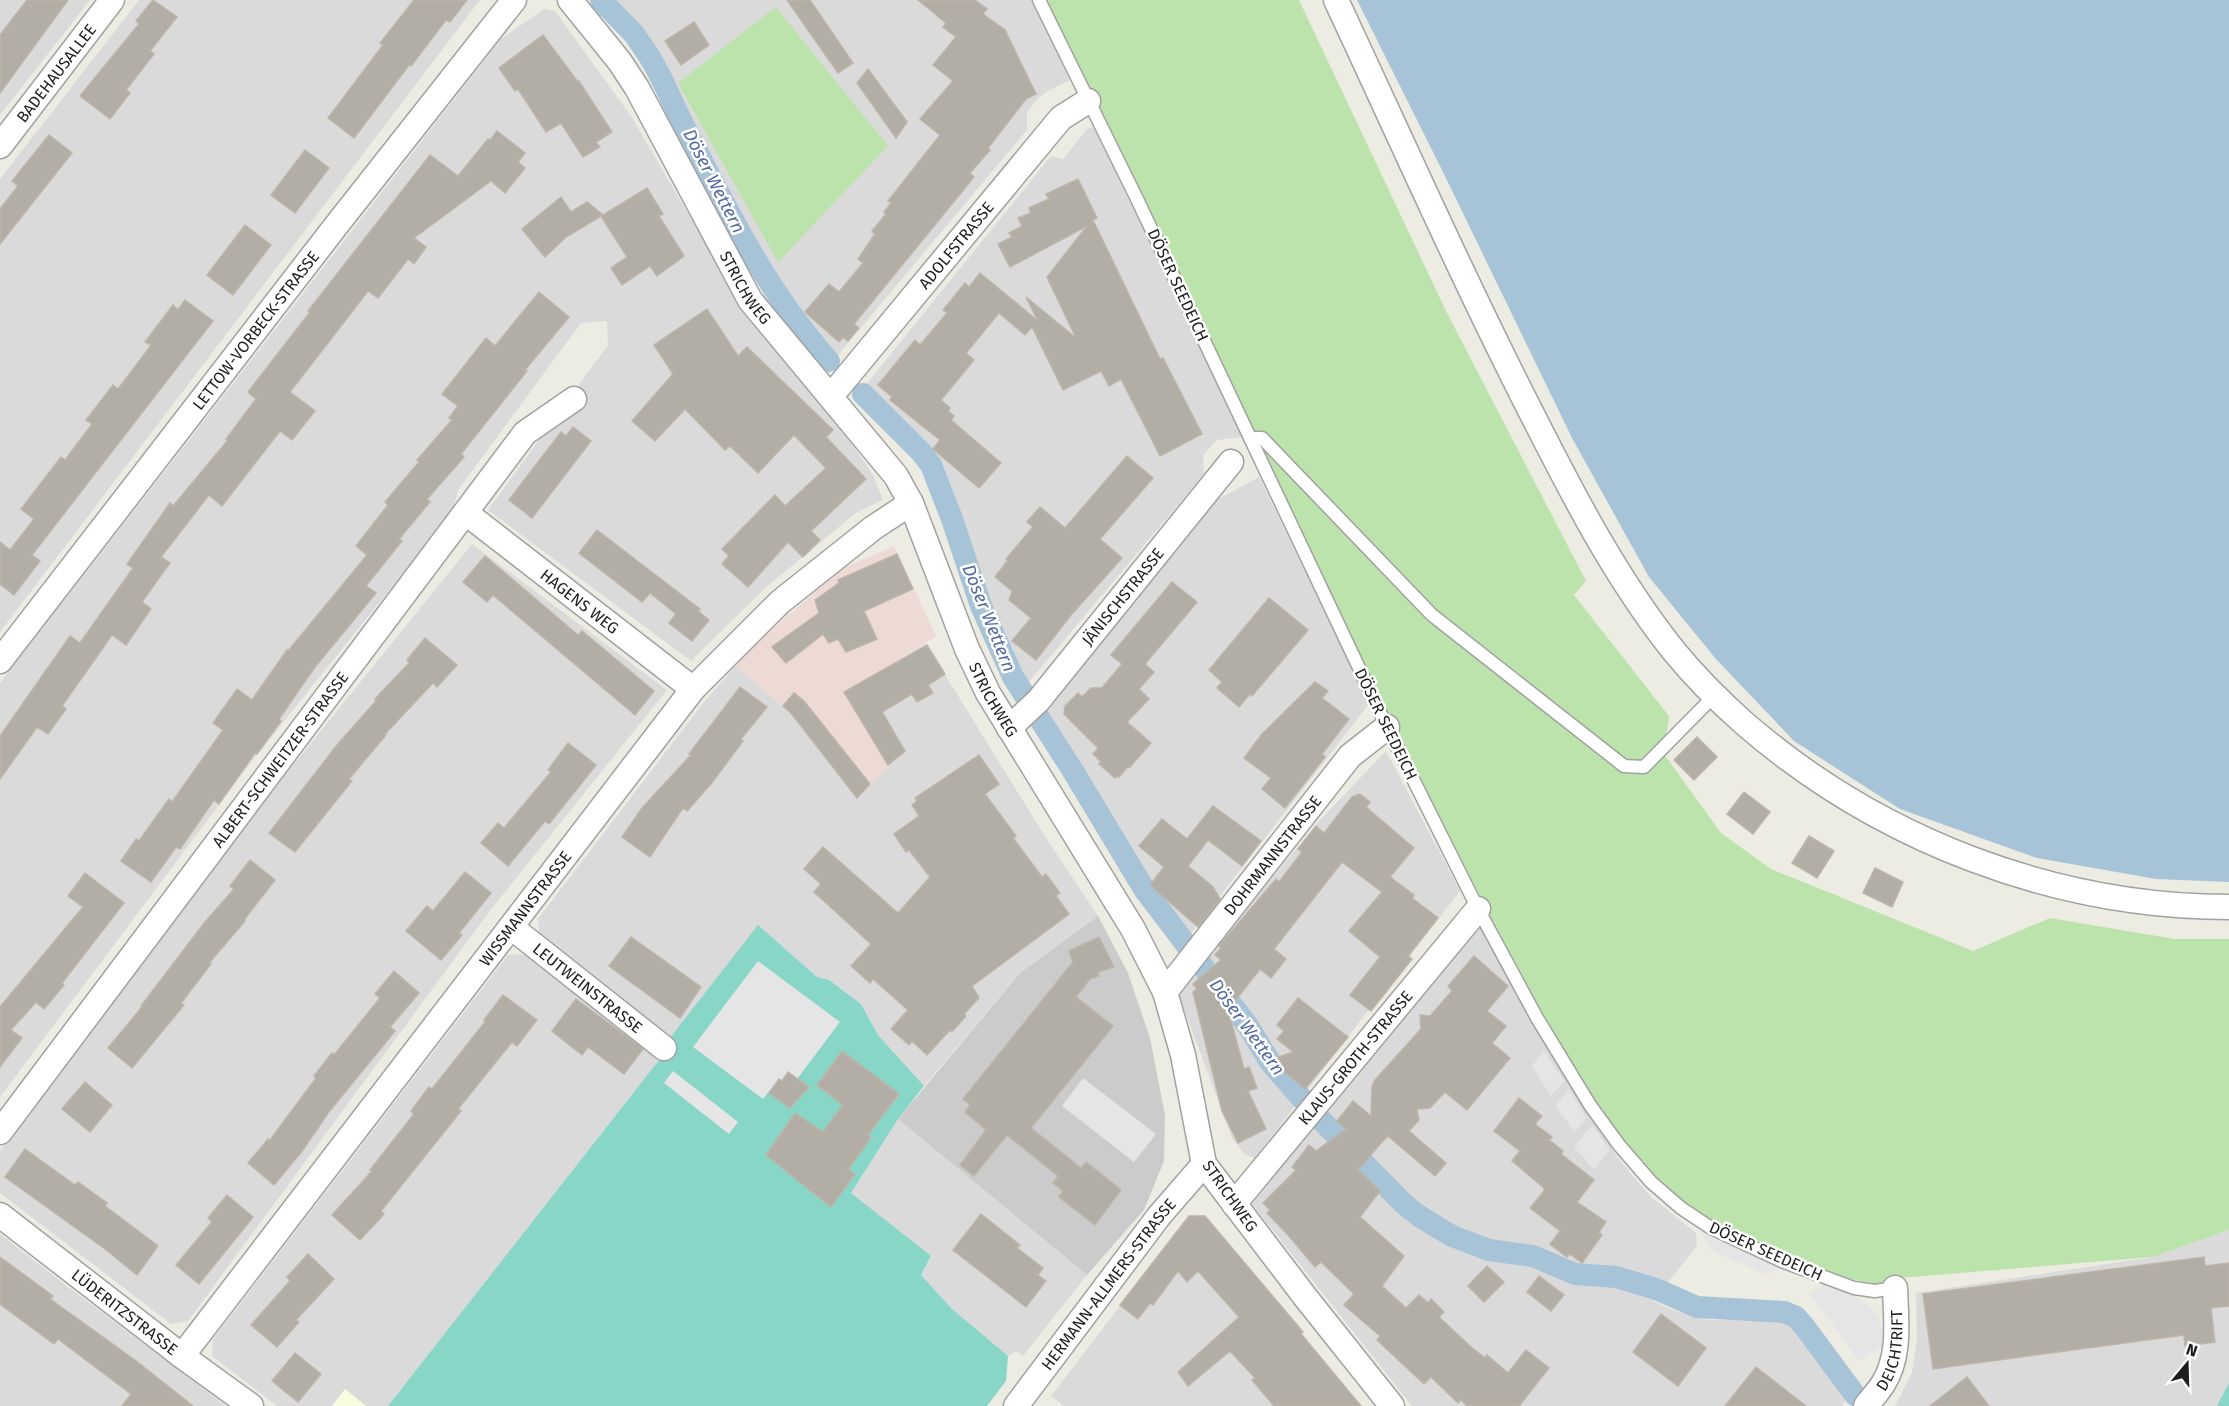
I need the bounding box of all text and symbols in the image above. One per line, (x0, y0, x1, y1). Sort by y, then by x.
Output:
street label: BADEHAUSALLEE (12, 20, 100, 126)
water label: Döser Wettern (678, 125, 750, 237)
street label: ADOLFSTRASSE (914, 198, 997, 292)
street label: DÖSER SEEDEICH (1144, 226, 1212, 344)
street label: LETTOW-VORBECK-STRASSE (188, 247, 323, 413)
street label: STRICHWEG (716, 248, 775, 328)
street label: JÄNISCHSTRASSE (1077, 544, 1167, 649)
water label: Döser Wettern (957, 561, 1021, 675)
street label: HAGENS WEG (537, 565, 623, 638)
street label: STRICHWEG (965, 659, 1022, 740)
street label: DÖSER SEEDEICH (1351, 665, 1421, 783)
street label: ALBERT-SCHWEITZER-STRASSE (208, 668, 352, 851)
street label: DOHRMANNSTRASSE (1220, 791, 1325, 919)
street label: WISSMANNSTRASSE (475, 847, 575, 970)
street label: LEUTWEINSTRASSE (529, 939, 646, 1037)
water label: Döser Wettern (1205, 974, 1289, 1080)
street label: KLAUS-GROTH-STRASSE (1294, 987, 1416, 1129)
street label: STRICHWEG (1199, 1157, 1261, 1235)
street label: HERMANN-ALLMERS-STRASSE (1037, 1194, 1180, 1374)
street label: DÖSER SEEDEICH (1706, 1218, 1826, 1284)
street label: LÜDERITZSTRASSE (68, 1265, 182, 1359)
street label: DEICHTRIFT (1872, 1309, 1906, 1394)
north arrow (2157, 1334, 2217, 1394)
text: N (2184, 1340, 2200, 1361)

